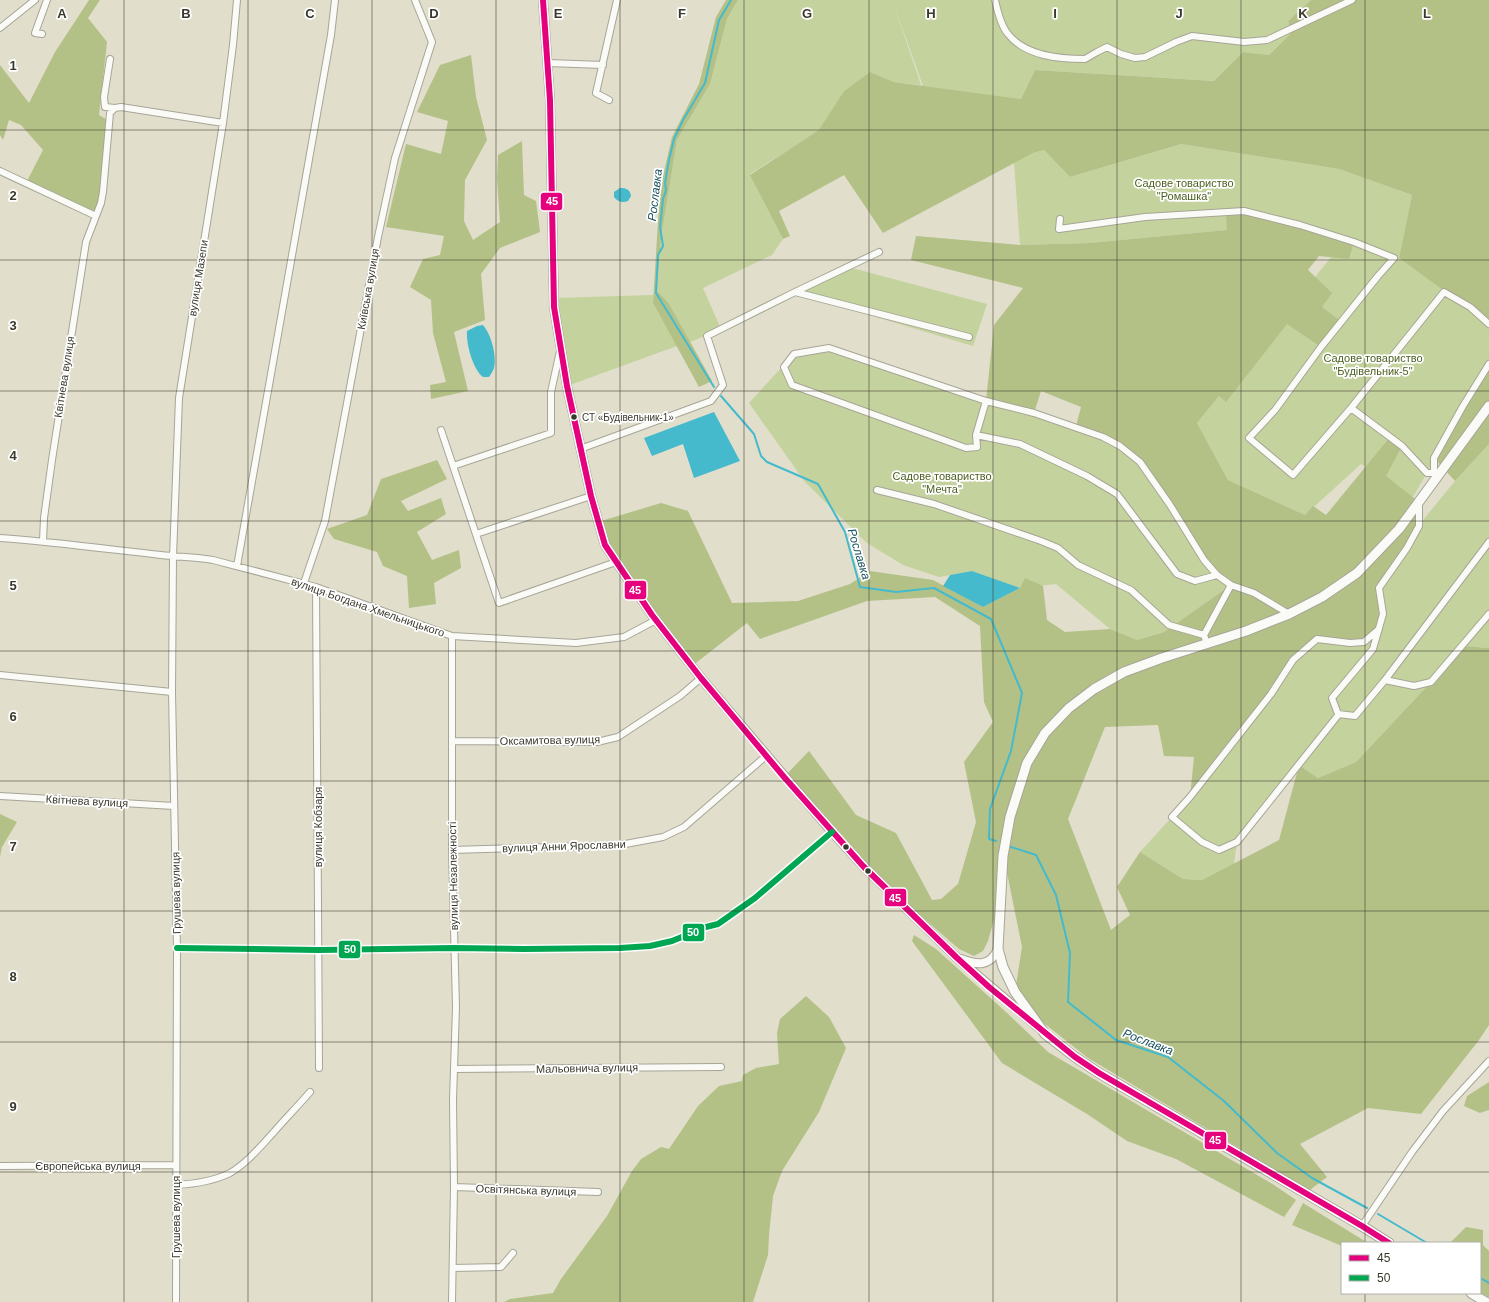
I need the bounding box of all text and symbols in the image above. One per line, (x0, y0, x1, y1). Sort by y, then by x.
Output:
text: A (57, 6, 67, 21)
text: B (181, 6, 191, 21)
text: C (305, 6, 315, 21)
text: D (429, 6, 439, 21)
text: E (554, 6, 563, 21)
text: F (678, 6, 686, 21)
text: G (802, 6, 812, 21)
text: H (926, 6, 936, 21)
text: I (1053, 6, 1057, 21)
text: J (1175, 6, 1183, 21)
text: K (1298, 6, 1308, 21)
text: L (1423, 6, 1431, 21)
text: 1 (9, 58, 17, 73)
water label: Рославка (645, 168, 665, 222)
park label: Садове товариство "Ромашка" (1134, 177, 1234, 202)
text: 2 (9, 188, 17, 203)
line badge: 45 (540, 192, 563, 211)
text: 45 (546, 195, 558, 207)
street label: вулиця Мазепи (186, 239, 210, 317)
street label: Київська вулиця (355, 247, 381, 331)
text: 3 (9, 318, 17, 333)
street label: Квітнева вулиця (52, 335, 76, 419)
park label: Садове товариство "Будівельник-5" (1323, 352, 1423, 377)
marker: СТ «Будівельник-1» (569, 412, 579, 422)
place label: СТ «Будівельник-1» (582, 412, 674, 423)
text: 4 (9, 448, 17, 463)
park label: Садове товариство "Мечта" (892, 470, 992, 495)
water label: Рославка (845, 527, 873, 582)
street label: вулиця Богдана Хмельницького (290, 575, 446, 639)
text: 5 (9, 578, 17, 593)
line badge: 45 (624, 580, 647, 600)
text: 45 (629, 584, 641, 596)
text: 6 (9, 709, 17, 724)
street label: Оксамитова вулиця (500, 733, 600, 747)
street label: вулиця Кобзаря (312, 787, 324, 867)
street label: Квітнева вулиця (45, 793, 129, 809)
street label: вулиця Незалежності (446, 822, 460, 930)
street label: вулиця Анни Ярославни (502, 838, 626, 854)
text: 7 (9, 839, 17, 854)
unlabelled marker (841, 842, 851, 852)
street label: Грушева вулиця (169, 852, 183, 934)
unlabelled marker (863, 866, 873, 876)
line badge: 45 (884, 888, 907, 907)
text: 45 (889, 892, 901, 904)
line badge: 50 (682, 923, 705, 942)
text: 50 (687, 926, 699, 938)
line badge: 50 (338, 940, 361, 959)
text: 50 (344, 943, 356, 955)
text: 8 (9, 969, 17, 984)
water label: Рославка (1121, 1026, 1175, 1058)
street label: Мальовнича вулиця (536, 1061, 638, 1075)
text: 9 (9, 1099, 17, 1114)
line badge: 45 (1204, 1131, 1227, 1150)
text: 45 (1209, 1134, 1221, 1146)
street label: Європейська вулиця (35, 1160, 141, 1172)
street label: Грушева вулиця (170, 1176, 182, 1258)
street label: Освітянська вулиця (476, 1182, 576, 1198)
legend (1341, 1242, 1481, 1294)
text: 45 (1377, 1251, 1391, 1265)
text: 50 (1377, 1271, 1391, 1285)

